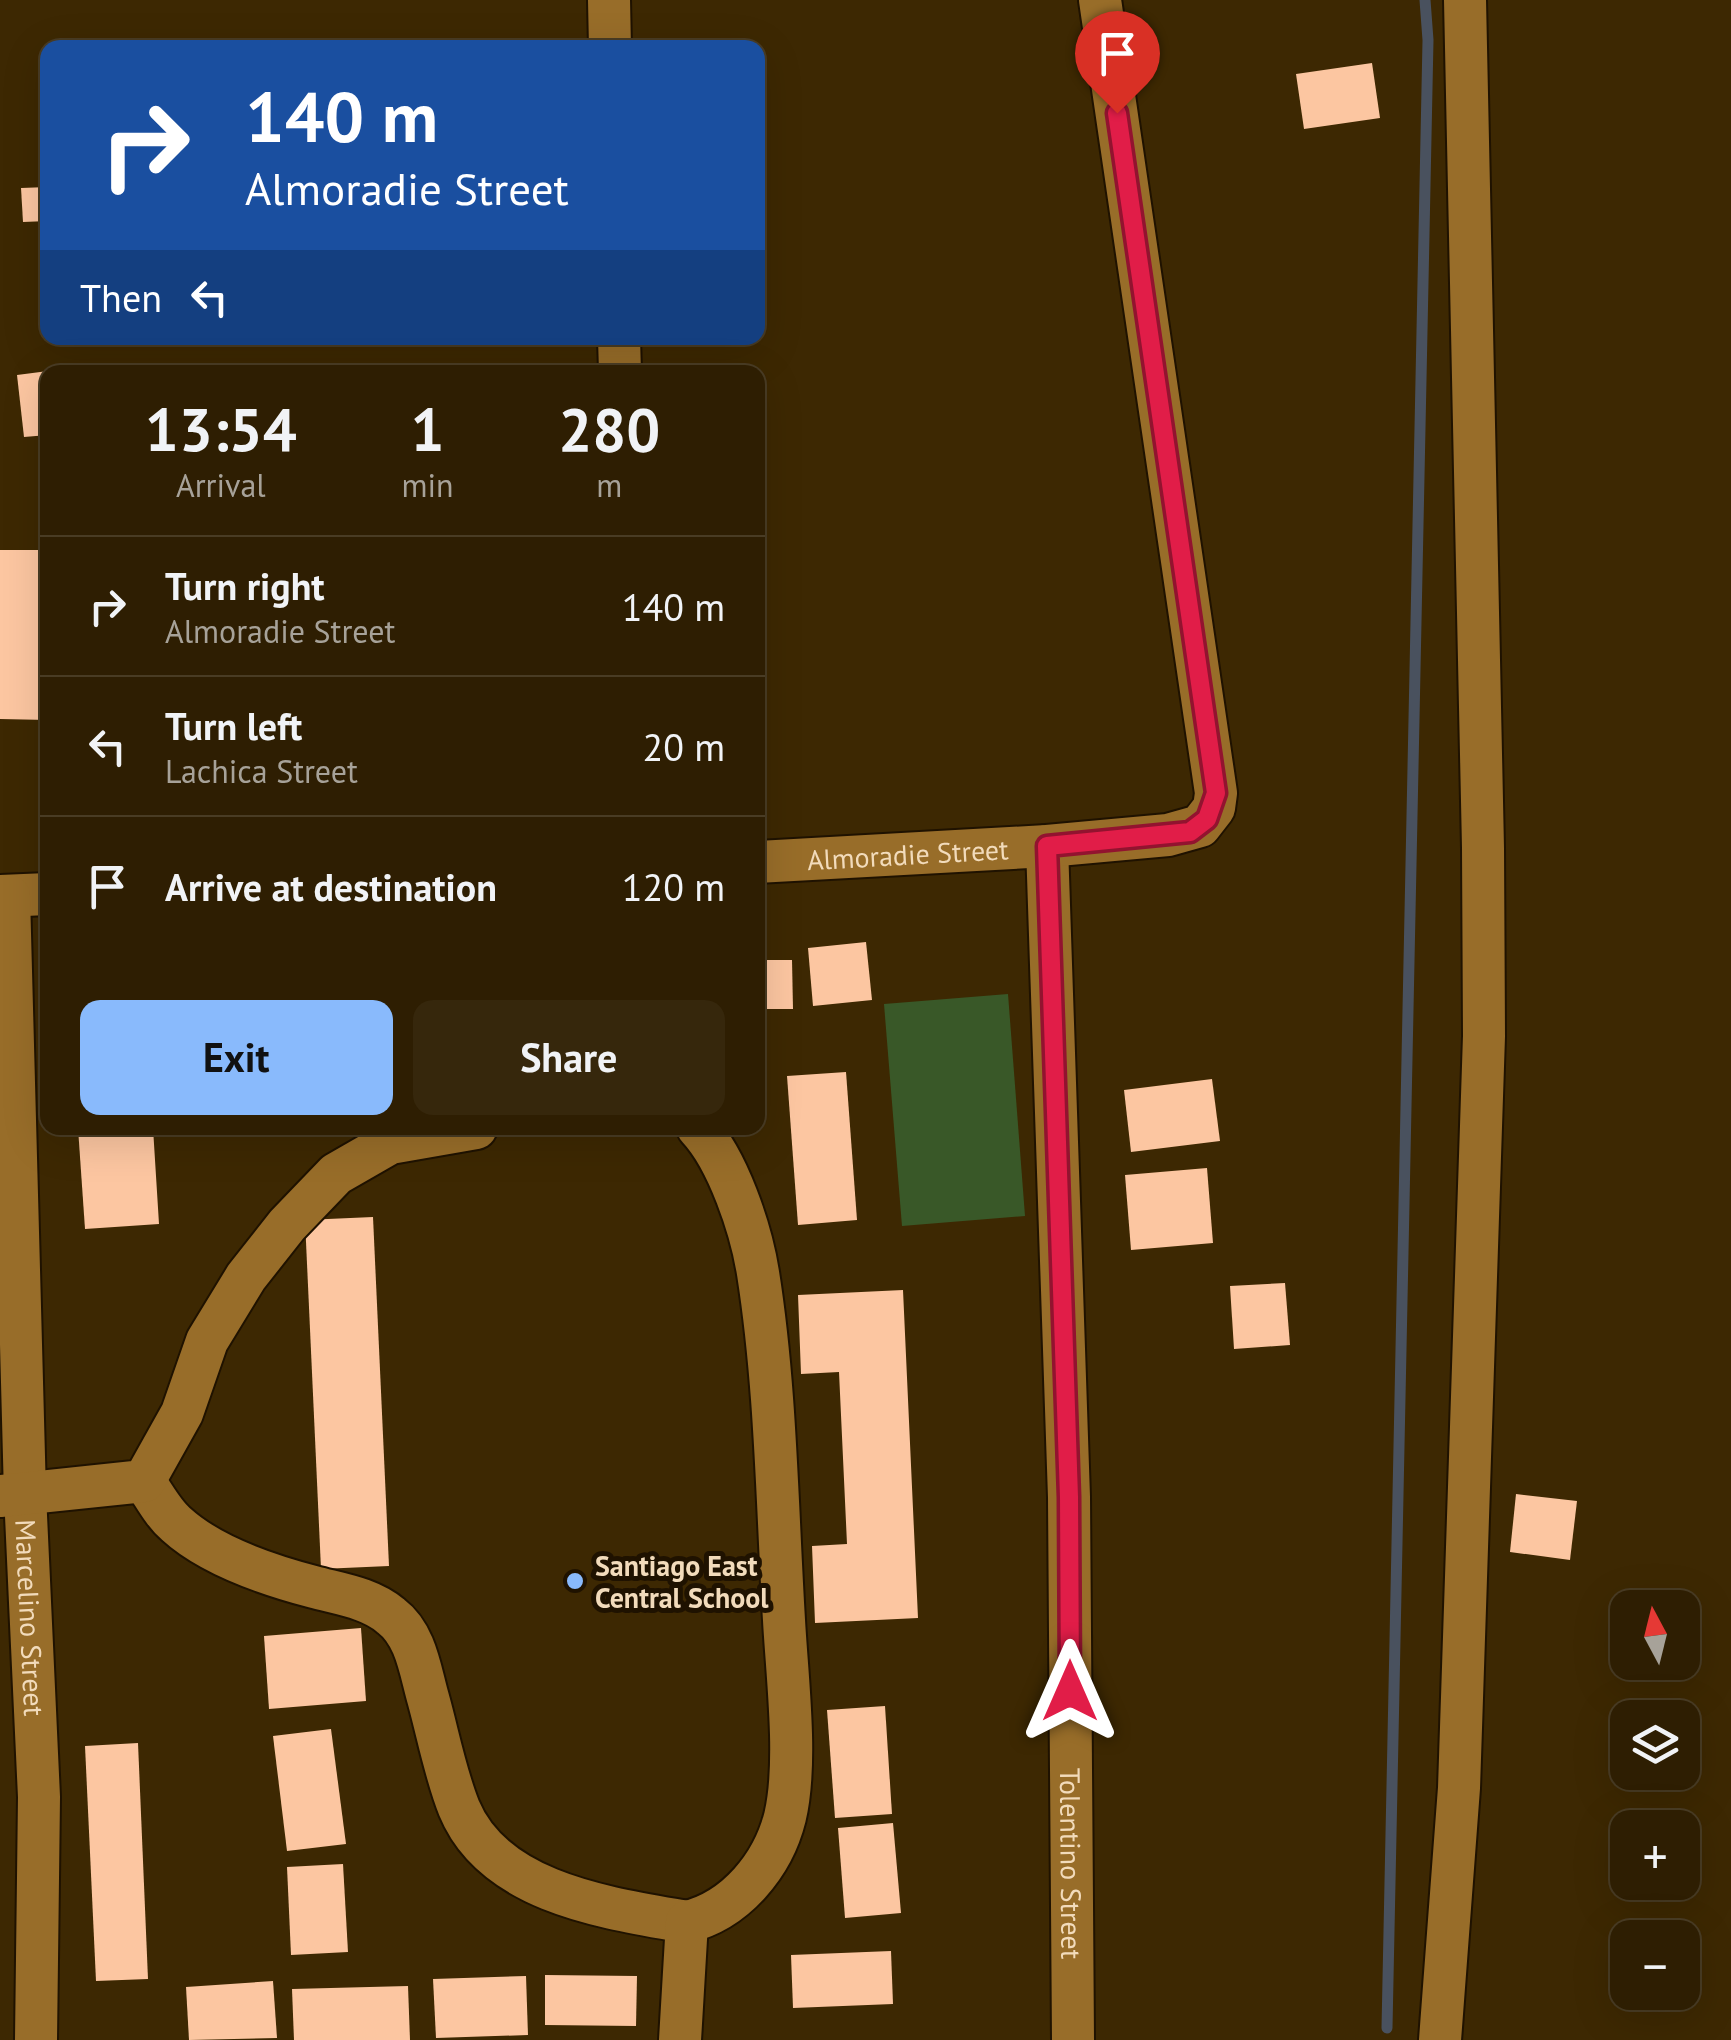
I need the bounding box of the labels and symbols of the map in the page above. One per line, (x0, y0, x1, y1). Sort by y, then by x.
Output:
pin (1075, 11, 1160, 114)
street label: Almoradie Street (806, 830, 1010, 878)
street label: Marcelino Street (8, 1518, 54, 1717)
place label: Santiago East Central School (595, 1547, 769, 1616)
marker: Santiago East Central School (564, 1570, 586, 1592)
north arrow (1610, 1590, 1700, 1680)
position arrow (1018, 1639, 1122, 1743)
street label: Tolentino Street (1052, 1768, 1091, 1960)

